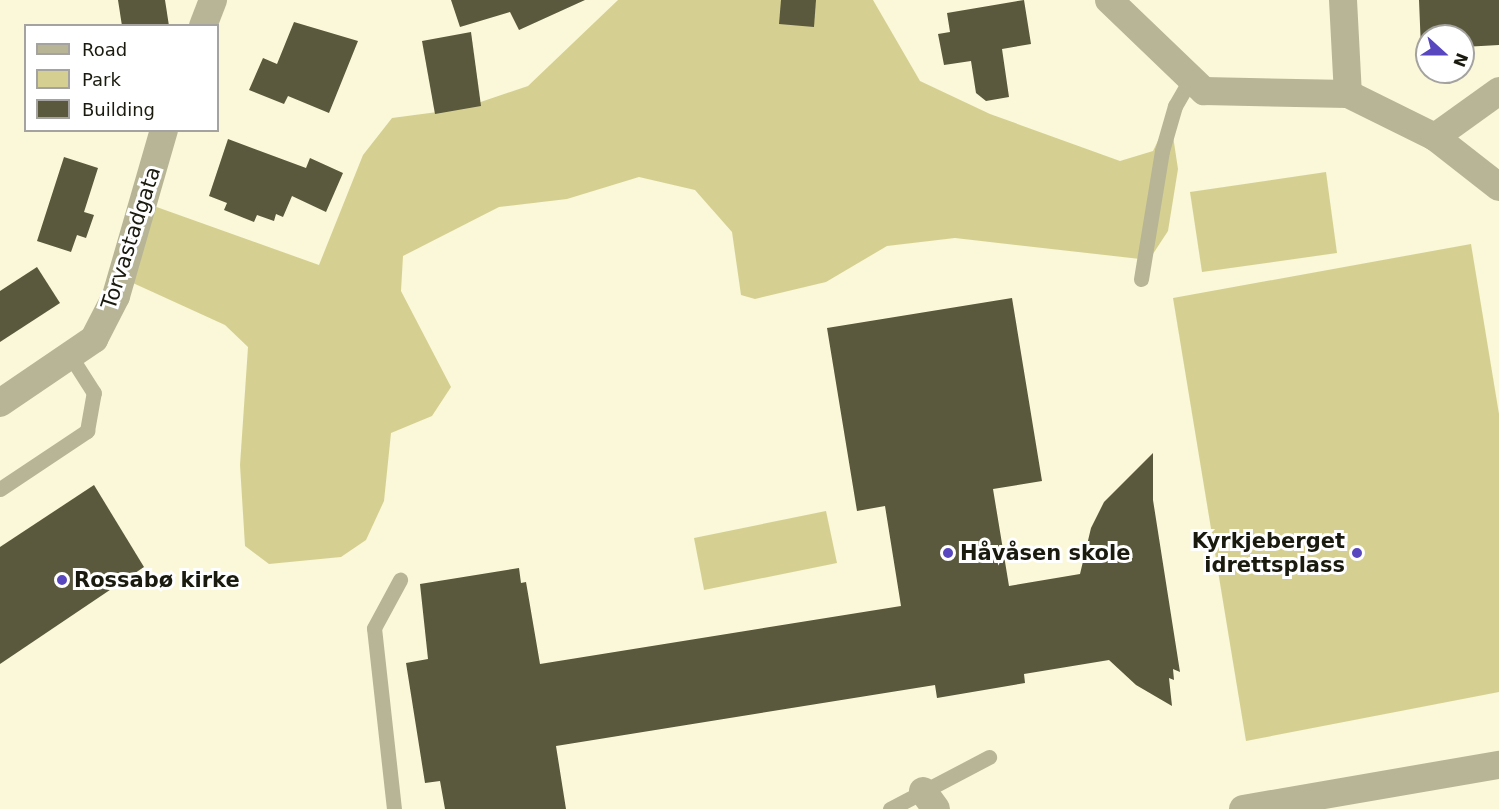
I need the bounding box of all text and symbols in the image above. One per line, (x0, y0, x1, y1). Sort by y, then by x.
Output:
legend (24, 24, 219, 132)
north arrow (1415, 24, 1475, 84)
text: Road (82, 39, 127, 60)
text: N (1449, 50, 1472, 70)
text: Park (82, 69, 121, 90)
text: Building (82, 99, 155, 120)
street label: Torvastadgata (96, 163, 166, 313)
place label: Kyrkjeberget idrettsplass (1192, 528, 1345, 578)
place label: Håvåsen skole (960, 540, 1130, 566)
marker: Håvåsen skole (941, 546, 955, 560)
marker: Kyrkjeberget idrettsplass (1350, 546, 1364, 560)
place label: Rossabø kirke (74, 567, 240, 593)
marker: Rossabø kirke (55, 573, 69, 587)

